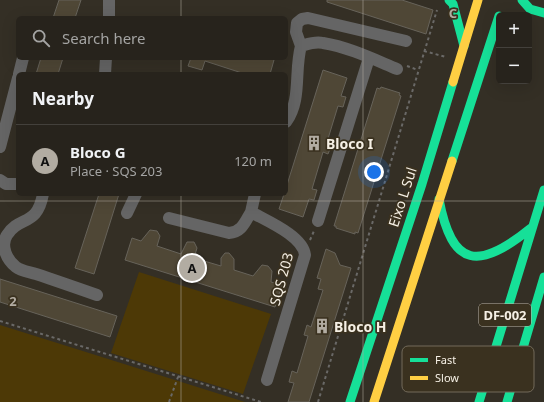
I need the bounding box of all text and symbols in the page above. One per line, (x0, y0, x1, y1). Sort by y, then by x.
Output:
text: C (449, 4, 457, 22)
map controls (496, 12, 532, 84)
button: + (496, 12, 532, 48)
search box (16, 16, 288, 60)
icon: search (30, 27, 52, 49)
text: Search here (62, 28, 145, 48)
button: − (496, 48, 532, 84)
text: Nearby (32, 87, 94, 110)
building icon: Bloco I (305, 134, 323, 152)
place label: Bloco I (326, 134, 373, 153)
text: Bloco G (70, 142, 126, 162)
text: A (41, 152, 50, 170)
text: 120 m (234, 152, 272, 170)
text: Place · SQS 203 (70, 162, 162, 180)
your location (364, 162, 384, 182)
street label: Eixo L Sul (383, 165, 421, 229)
street label: SQS 203 (265, 250, 297, 308)
pin: A (179, 253, 205, 283)
text: 2 (9, 292, 17, 310)
road number: DF-002 (479, 304, 531, 326)
building icon: Bloco H (313, 317, 331, 335)
place label: Bloco H (334, 317, 387, 336)
legend (402, 346, 534, 392)
text: Fast (435, 352, 456, 367)
text: Slow (435, 370, 459, 385)

